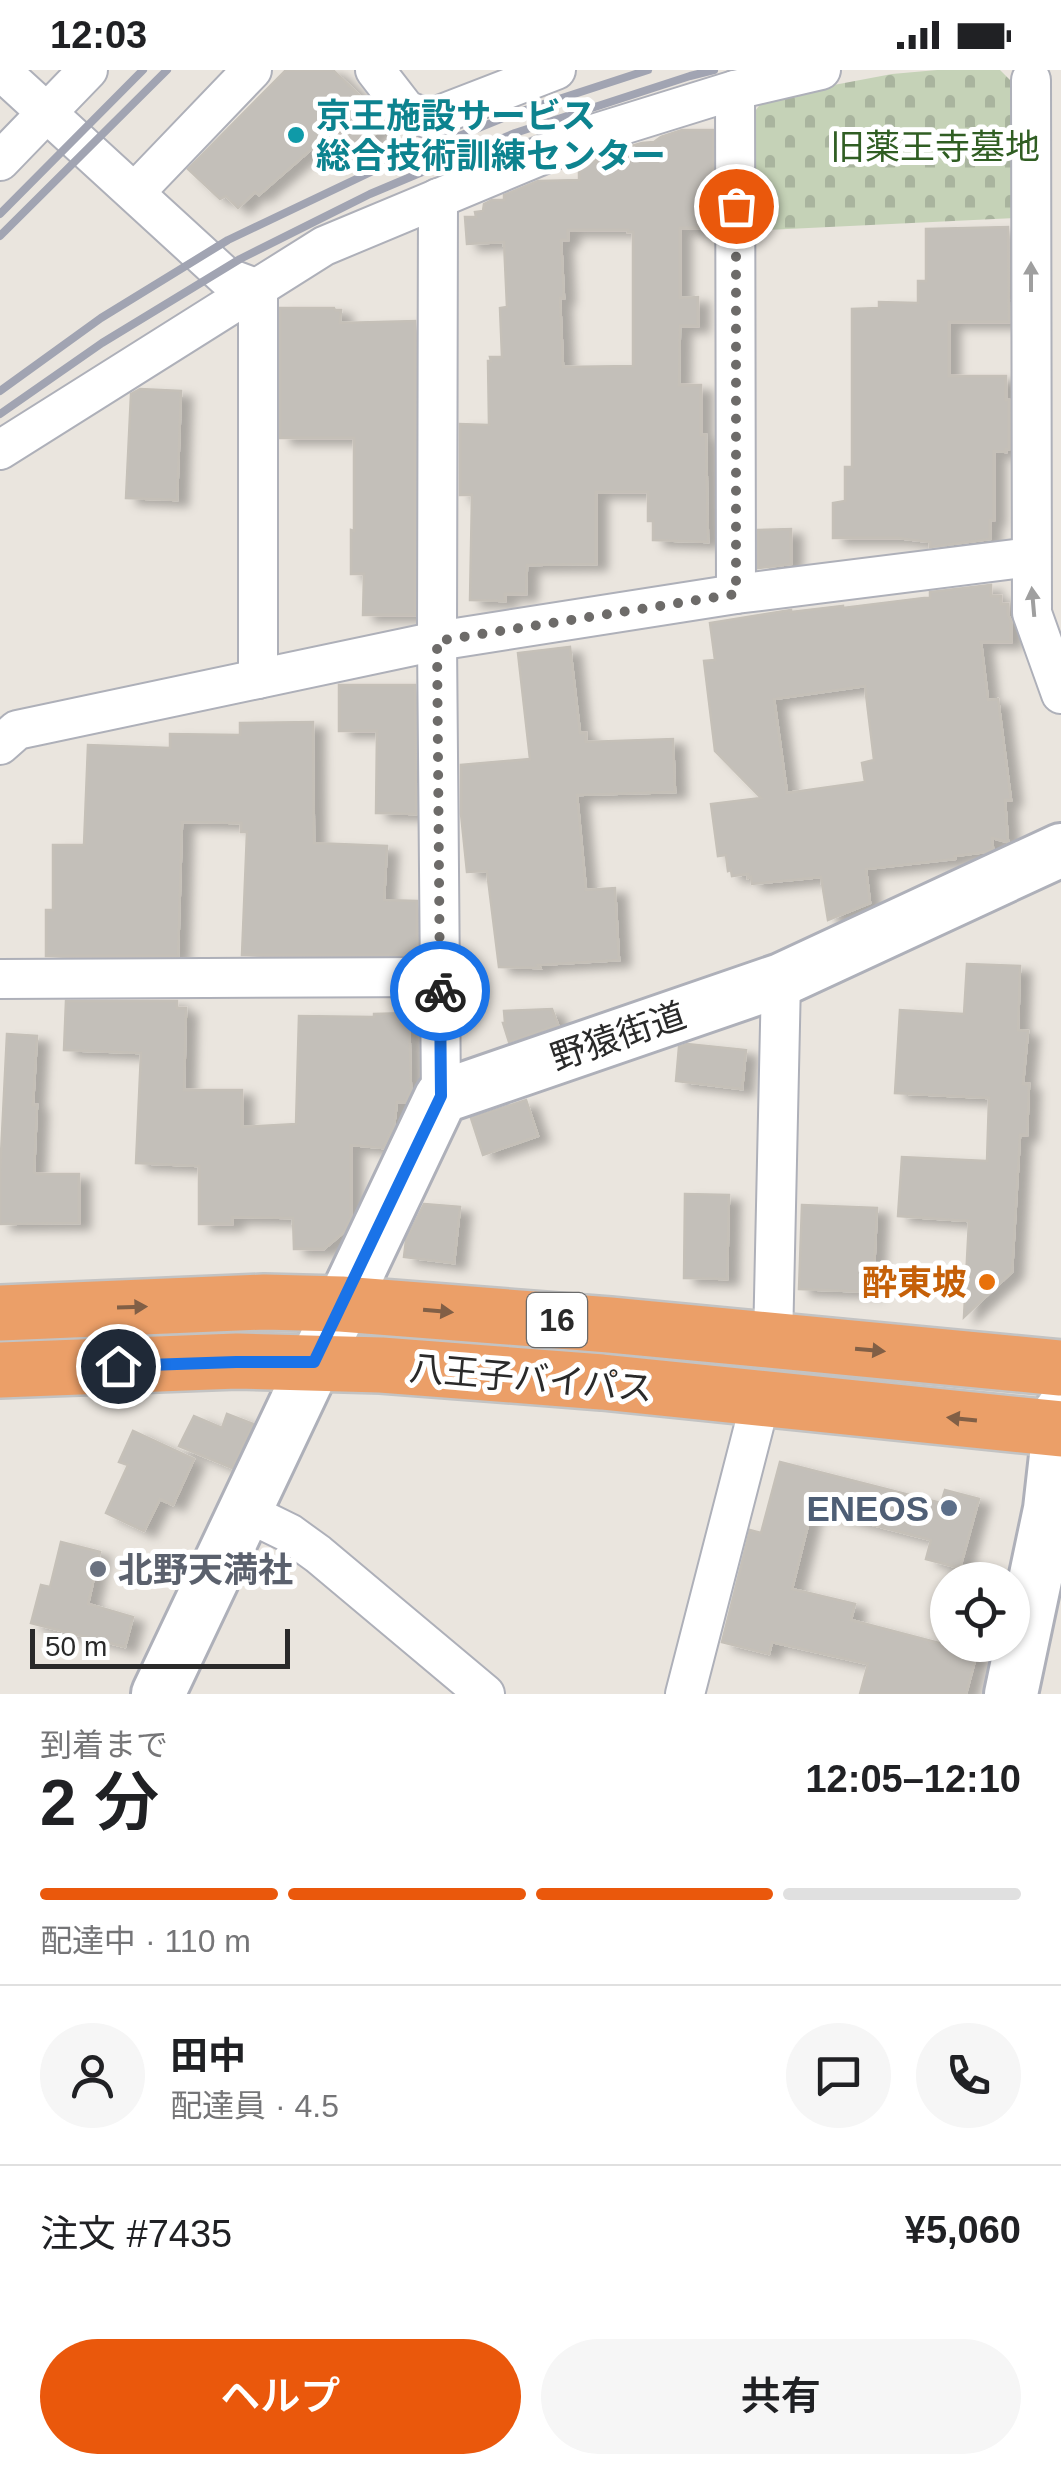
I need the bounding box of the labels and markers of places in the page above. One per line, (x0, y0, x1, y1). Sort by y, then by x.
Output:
place label: 京王施設サービス 総合技術訓練センター (316, 96, 666, 175)
marker: 京王施設サービス 総合技術訓練センター (285, 124, 307, 146)
pin (694, 164, 779, 249)
place label: 酔東坡 (862, 1263, 967, 1302)
marker: 酔東坡 (976, 1271, 998, 1293)
pin (76, 1324, 161, 1409)
place label: ENEOS (806, 1489, 929, 1528)
marker: ENEOS (938, 1497, 960, 1519)
place label: 北野天満社 (118, 1550, 293, 1589)
marker: 北野天満社 (87, 1558, 109, 1580)

